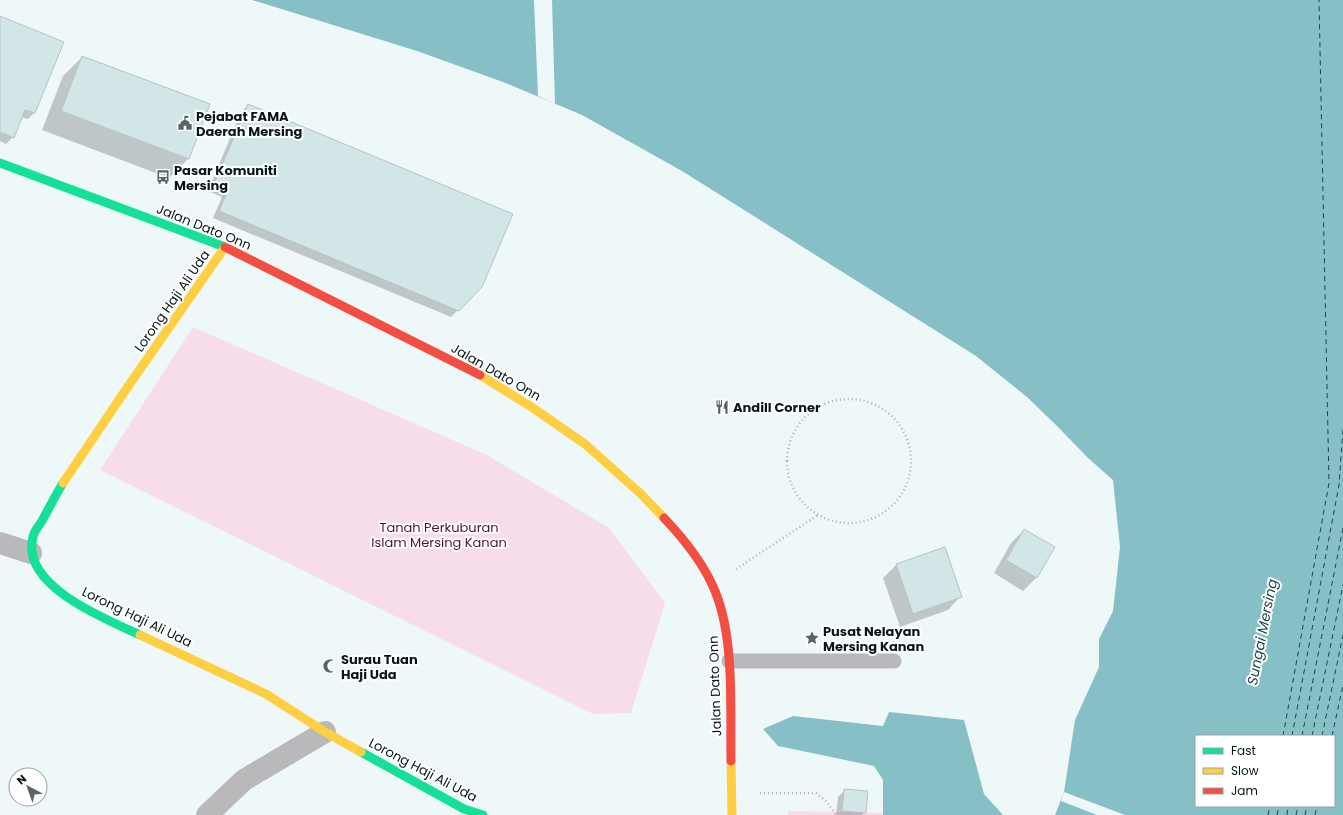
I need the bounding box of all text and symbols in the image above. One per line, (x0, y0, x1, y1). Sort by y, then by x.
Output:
place label: Pejabat FAMA Daerah Mersing (196, 107, 303, 141)
public building icon: Pejabat FAMA Daerah Mersing (177, 115, 193, 131)
place label: Pasar Komuniti Mersing (174, 161, 277, 195)
bus stop icon: Pasar Komuniti Mersing (155, 169, 171, 185)
street label: Jalan Dato Onn (154, 199, 254, 255)
street label: Lorong Haji Ali Uda (130, 246, 214, 356)
street label: Jalan Dato Onn (448, 339, 544, 405)
place label: Andill Corner (733, 398, 821, 417)
restaurant icon: Andill Corner (714, 399, 730, 415)
park label: Tanah Perkuburan Islam Mersing Kanan (371, 518, 507, 552)
water label: Sungai Mersing (1242, 577, 1282, 687)
street label: Lorong Haji Ali Uda (79, 582, 195, 652)
place label: Pusat Nelayan Mersing Kanan (823, 622, 924, 656)
place icon: Pusat Nelayan Mersing Kanan (804, 630, 820, 646)
street label: Jalan Dato Onn (704, 635, 726, 737)
place label: Surau Tuan Haji Uda (341, 650, 418, 684)
mosque icon: Surau Tuan Haji Uda (322, 658, 338, 674)
street label: Lorong Haji Ali Uda (365, 733, 481, 807)
legend (1195, 735, 1335, 807)
text: Fast (1231, 742, 1256, 759)
text: Slow (1231, 762, 1259, 779)
north arrow (8, 767, 48, 807)
text: N (13, 771, 30, 788)
text: Jam (1231, 782, 1258, 799)

